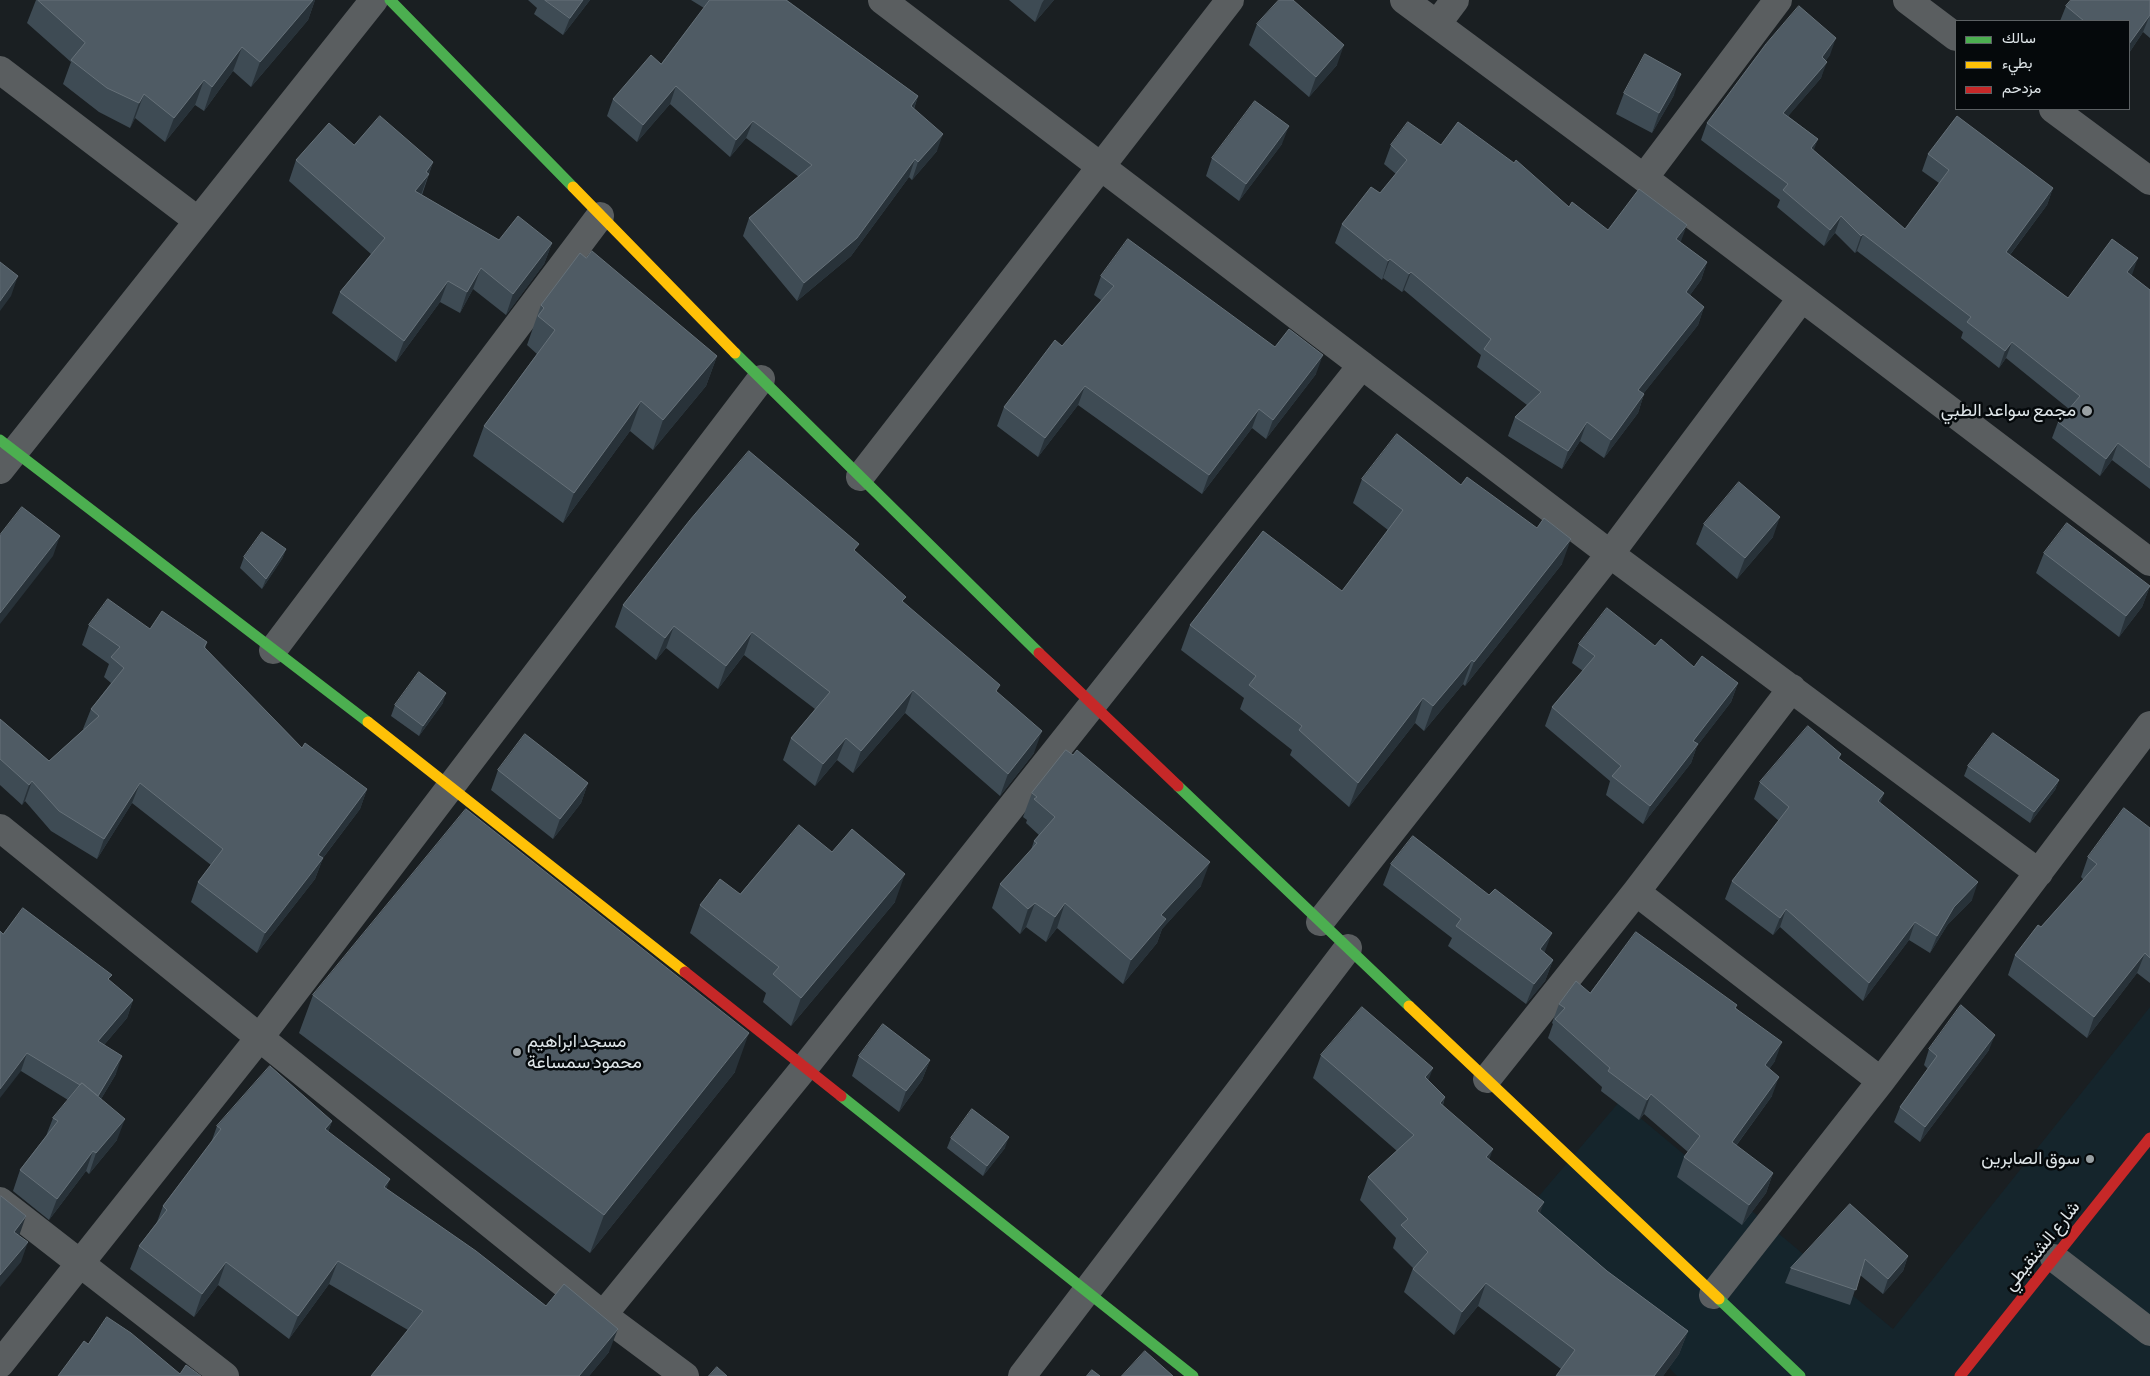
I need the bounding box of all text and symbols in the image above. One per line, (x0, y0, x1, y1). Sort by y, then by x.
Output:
legend (1955, 20, 2130, 110)
text: سالك (2002, 31, 2036, 46)
text: بطيء (2002, 56, 2032, 71)
text: مزدحم (2002, 81, 2041, 96)
place label: مجمع سواعد الطبي (1941, 400, 2076, 422)
marker: مجمع سواعد الطبي (2080, 404, 2094, 418)
place label: مسجد ابراهيم محمود سمساعة (527, 1031, 642, 1074)
marker: مسجد ابراهيم محمود سمساعة (511, 1046, 523, 1058)
place label: سوق الصابرين (1981, 1148, 2080, 1170)
marker: سوق الصابرين (2084, 1153, 2096, 1165)
street label: شارع الشنقيطي (1999, 1197, 2085, 1295)

